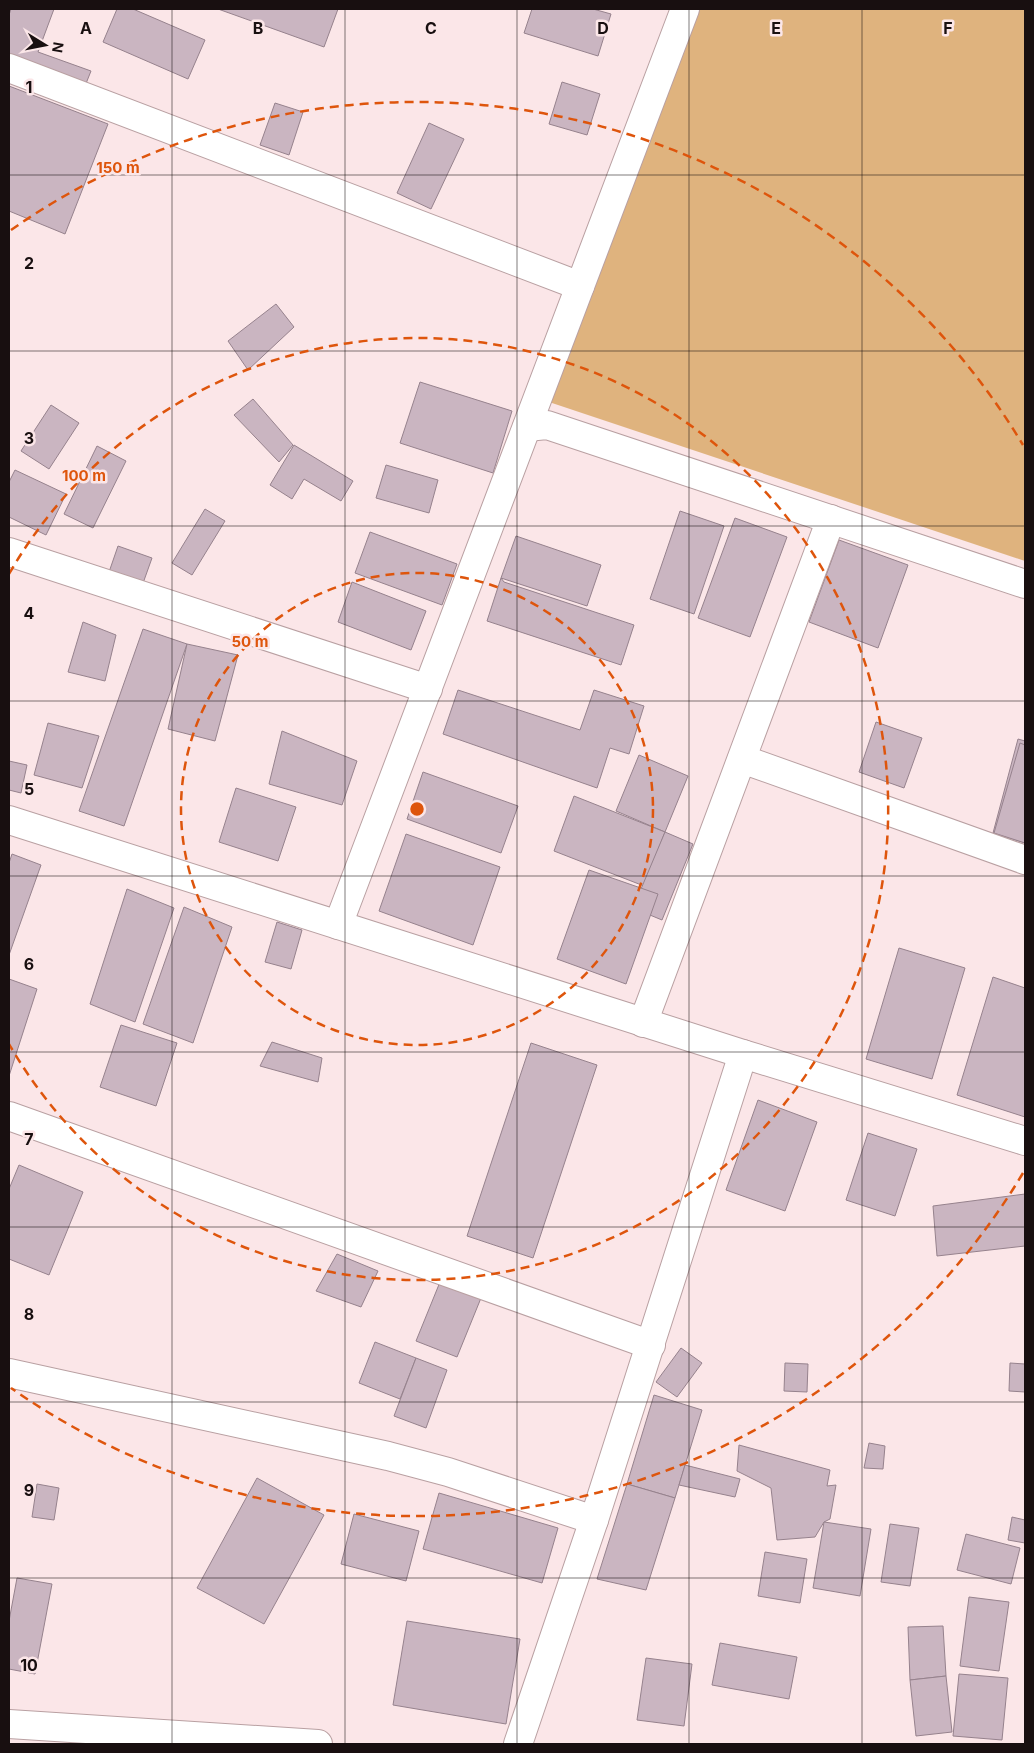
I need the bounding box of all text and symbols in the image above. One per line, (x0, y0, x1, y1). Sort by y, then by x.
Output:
text: A (80, 18, 92, 38)
text: B (253, 18, 263, 38)
text: C (425, 18, 437, 38)
text: D (597, 18, 609, 38)
text: E (771, 18, 781, 38)
text: F (943, 18, 953, 38)
north arrow (20, 20, 70, 70)
text: N (49, 41, 68, 54)
text: 1 (26, 77, 32, 97)
text: 150 m (96, 158, 140, 177)
text: 2 (24, 253, 34, 273)
text: 3 (24, 428, 34, 448)
text: 100 m (62, 466, 106, 485)
text: 4 (24, 603, 35, 623)
text: 50 m (232, 632, 268, 651)
text: 5 (24, 779, 34, 799)
centre of rings (408, 800, 426, 818)
text: 6 (24, 954, 34, 974)
text: 7 (24, 1129, 34, 1149)
text: 8 (24, 1304, 34, 1324)
text: 9 (24, 1480, 34, 1500)
text: 10 (20, 1655, 38, 1675)

